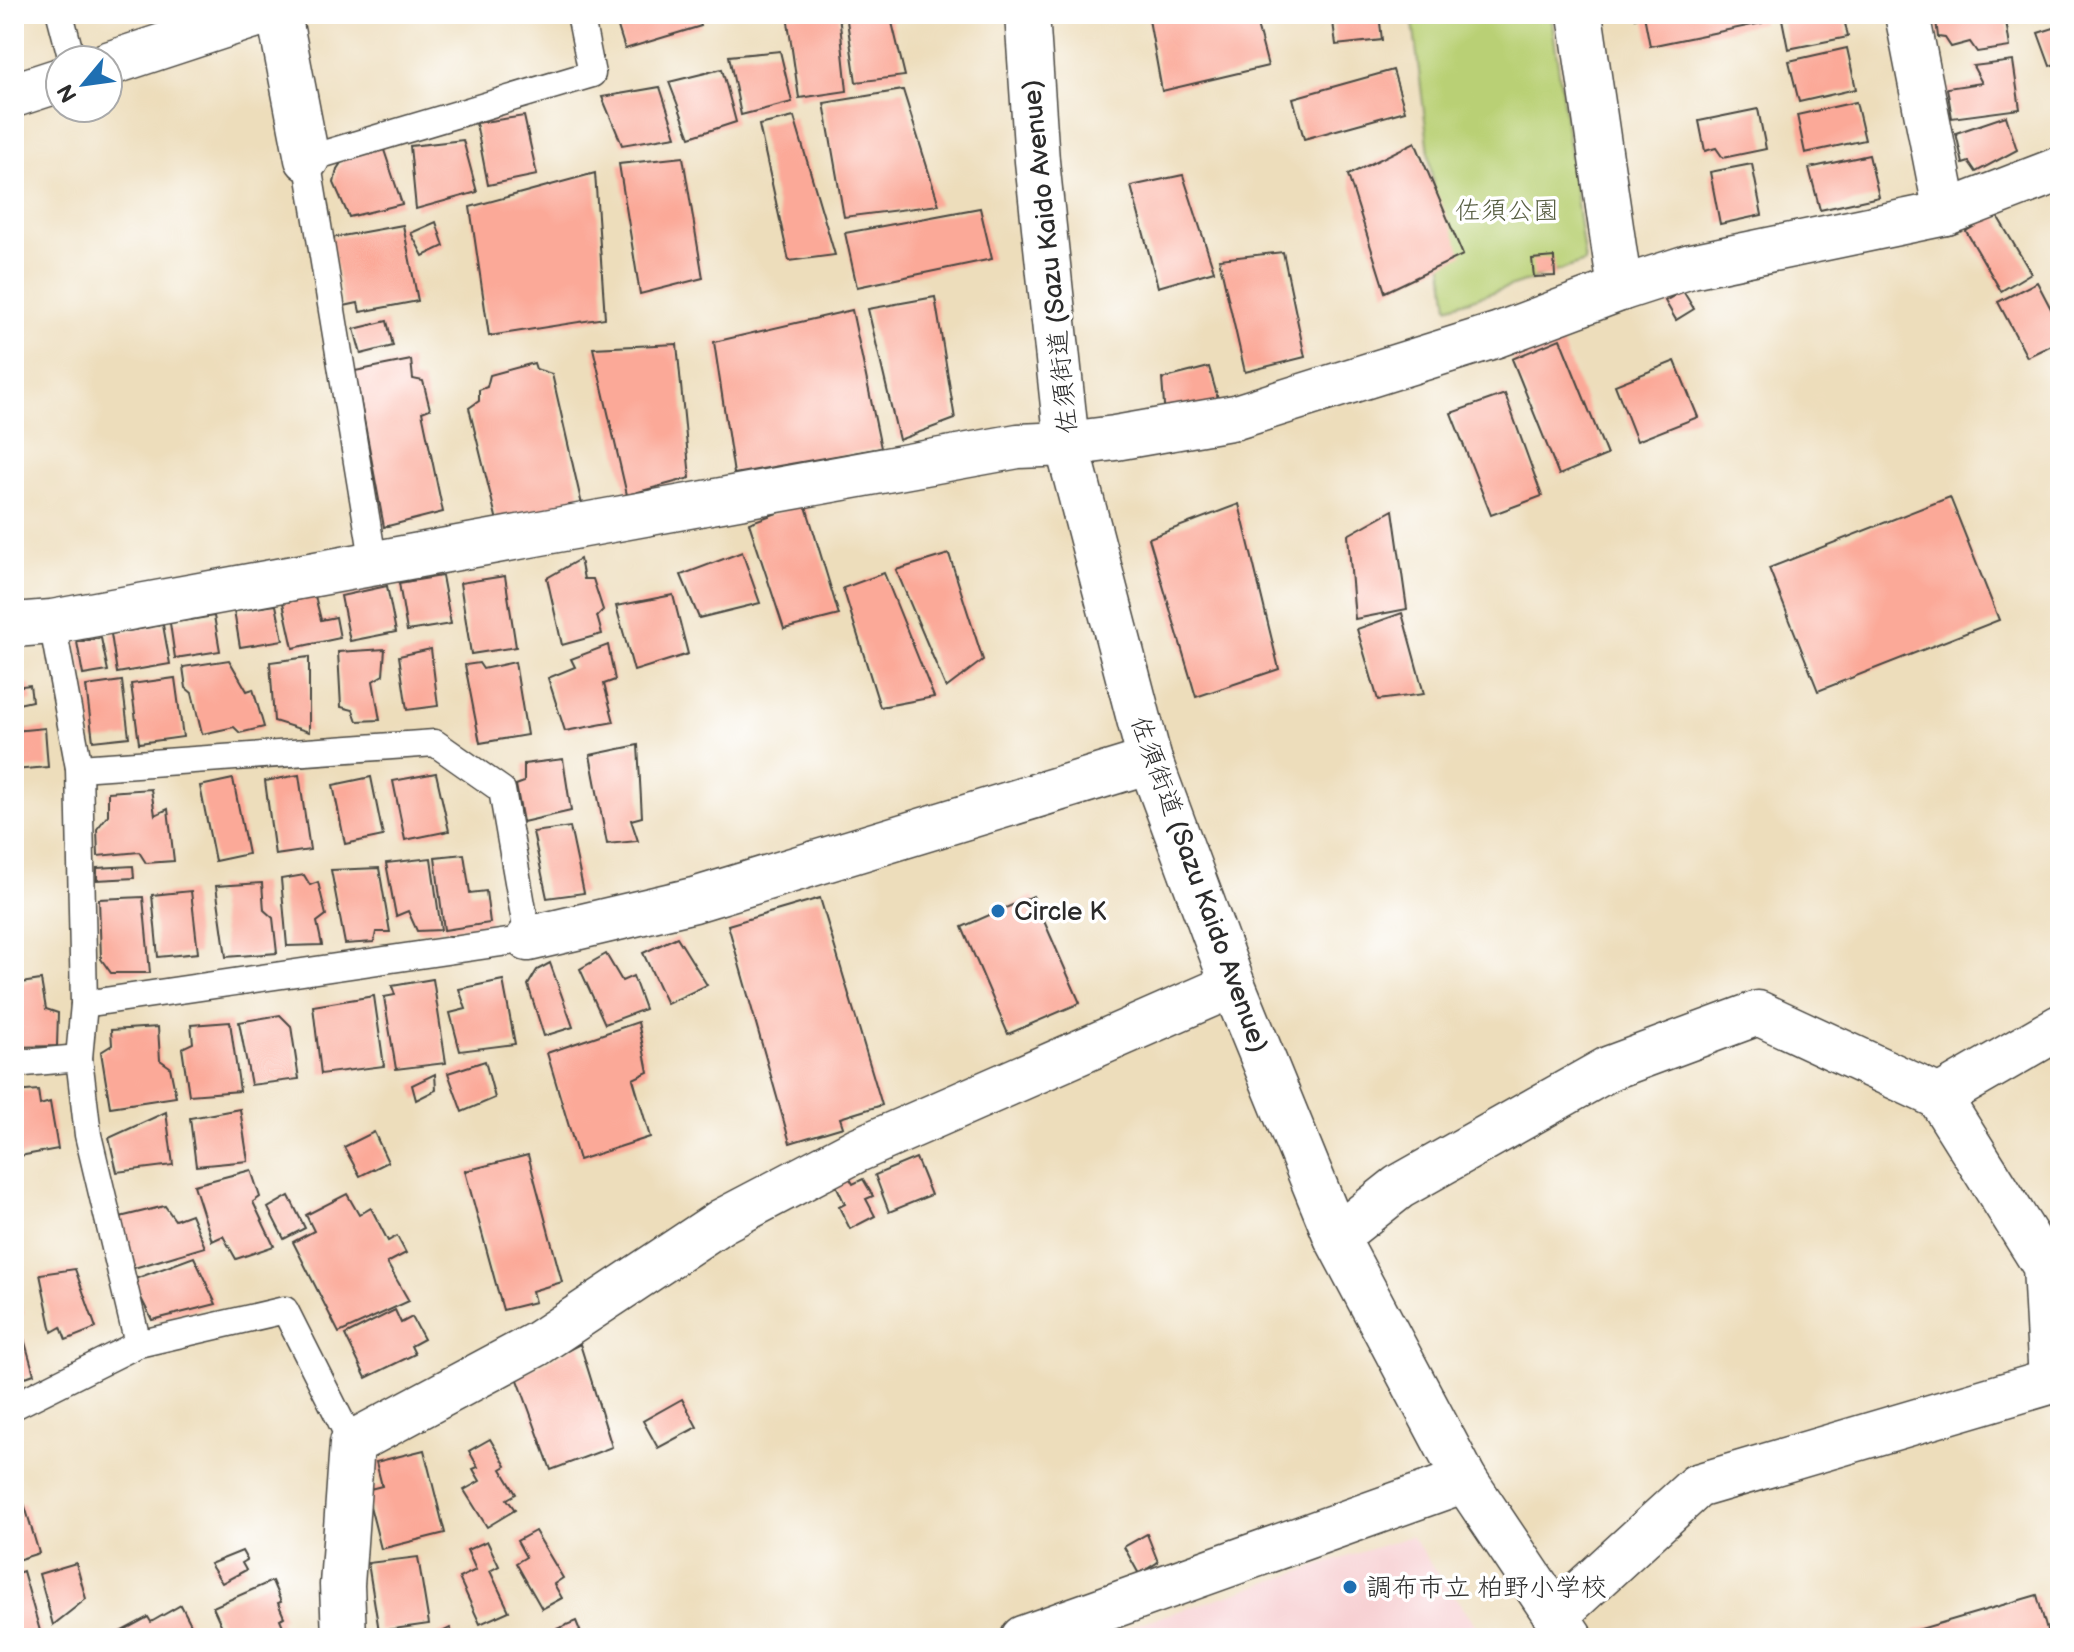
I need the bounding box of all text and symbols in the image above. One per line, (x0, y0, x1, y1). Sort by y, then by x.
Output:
north arrow (44, 44, 124, 124)
street label: 佐須街道 (Sazu Kaido Avenue) (1016, 78, 1084, 435)
text: N (52, 79, 84, 107)
park label: 佐須公園 (1455, 196, 1559, 227)
street label: 佐須街道 (Sazu Kaido Avenue) (1123, 712, 1274, 1057)
place label: Circle K (1014, 897, 1106, 928)
marker: Circle K (989, 902, 1007, 920)
place label: 調布市立 柏野小学校 (1366, 1573, 1607, 1604)
marker: 調布市立 柏野小学校 (1341, 1578, 1359, 1596)

